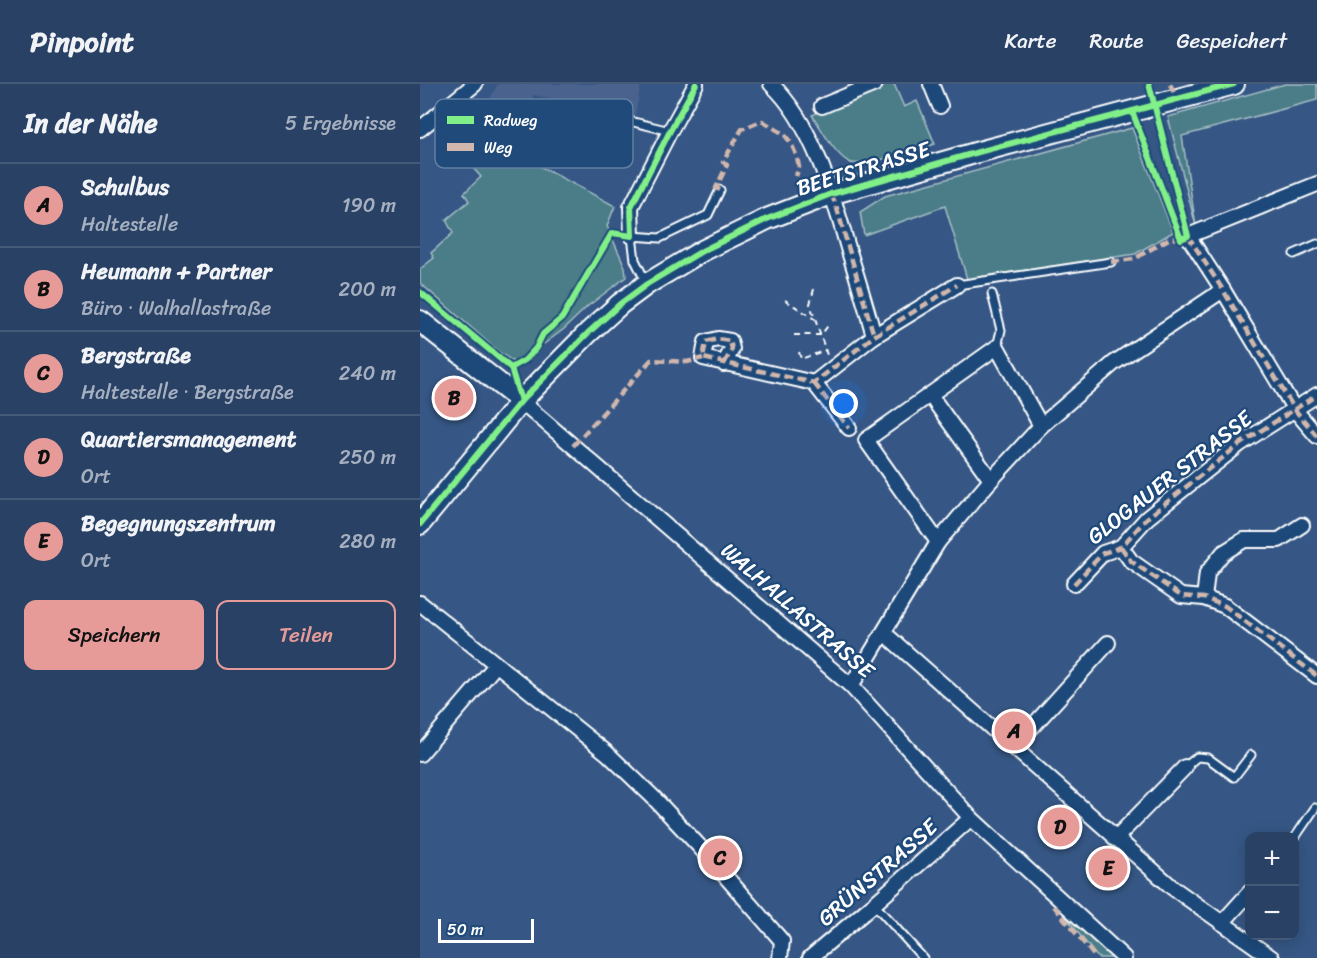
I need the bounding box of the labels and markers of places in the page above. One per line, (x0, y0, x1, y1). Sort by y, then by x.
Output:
pin: B (435, 376, 474, 420)
pin: A (994, 708, 1034, 754)
pin: D (1040, 804, 1080, 850)
pin: C (700, 836, 740, 880)
pin: E (1088, 846, 1128, 890)

